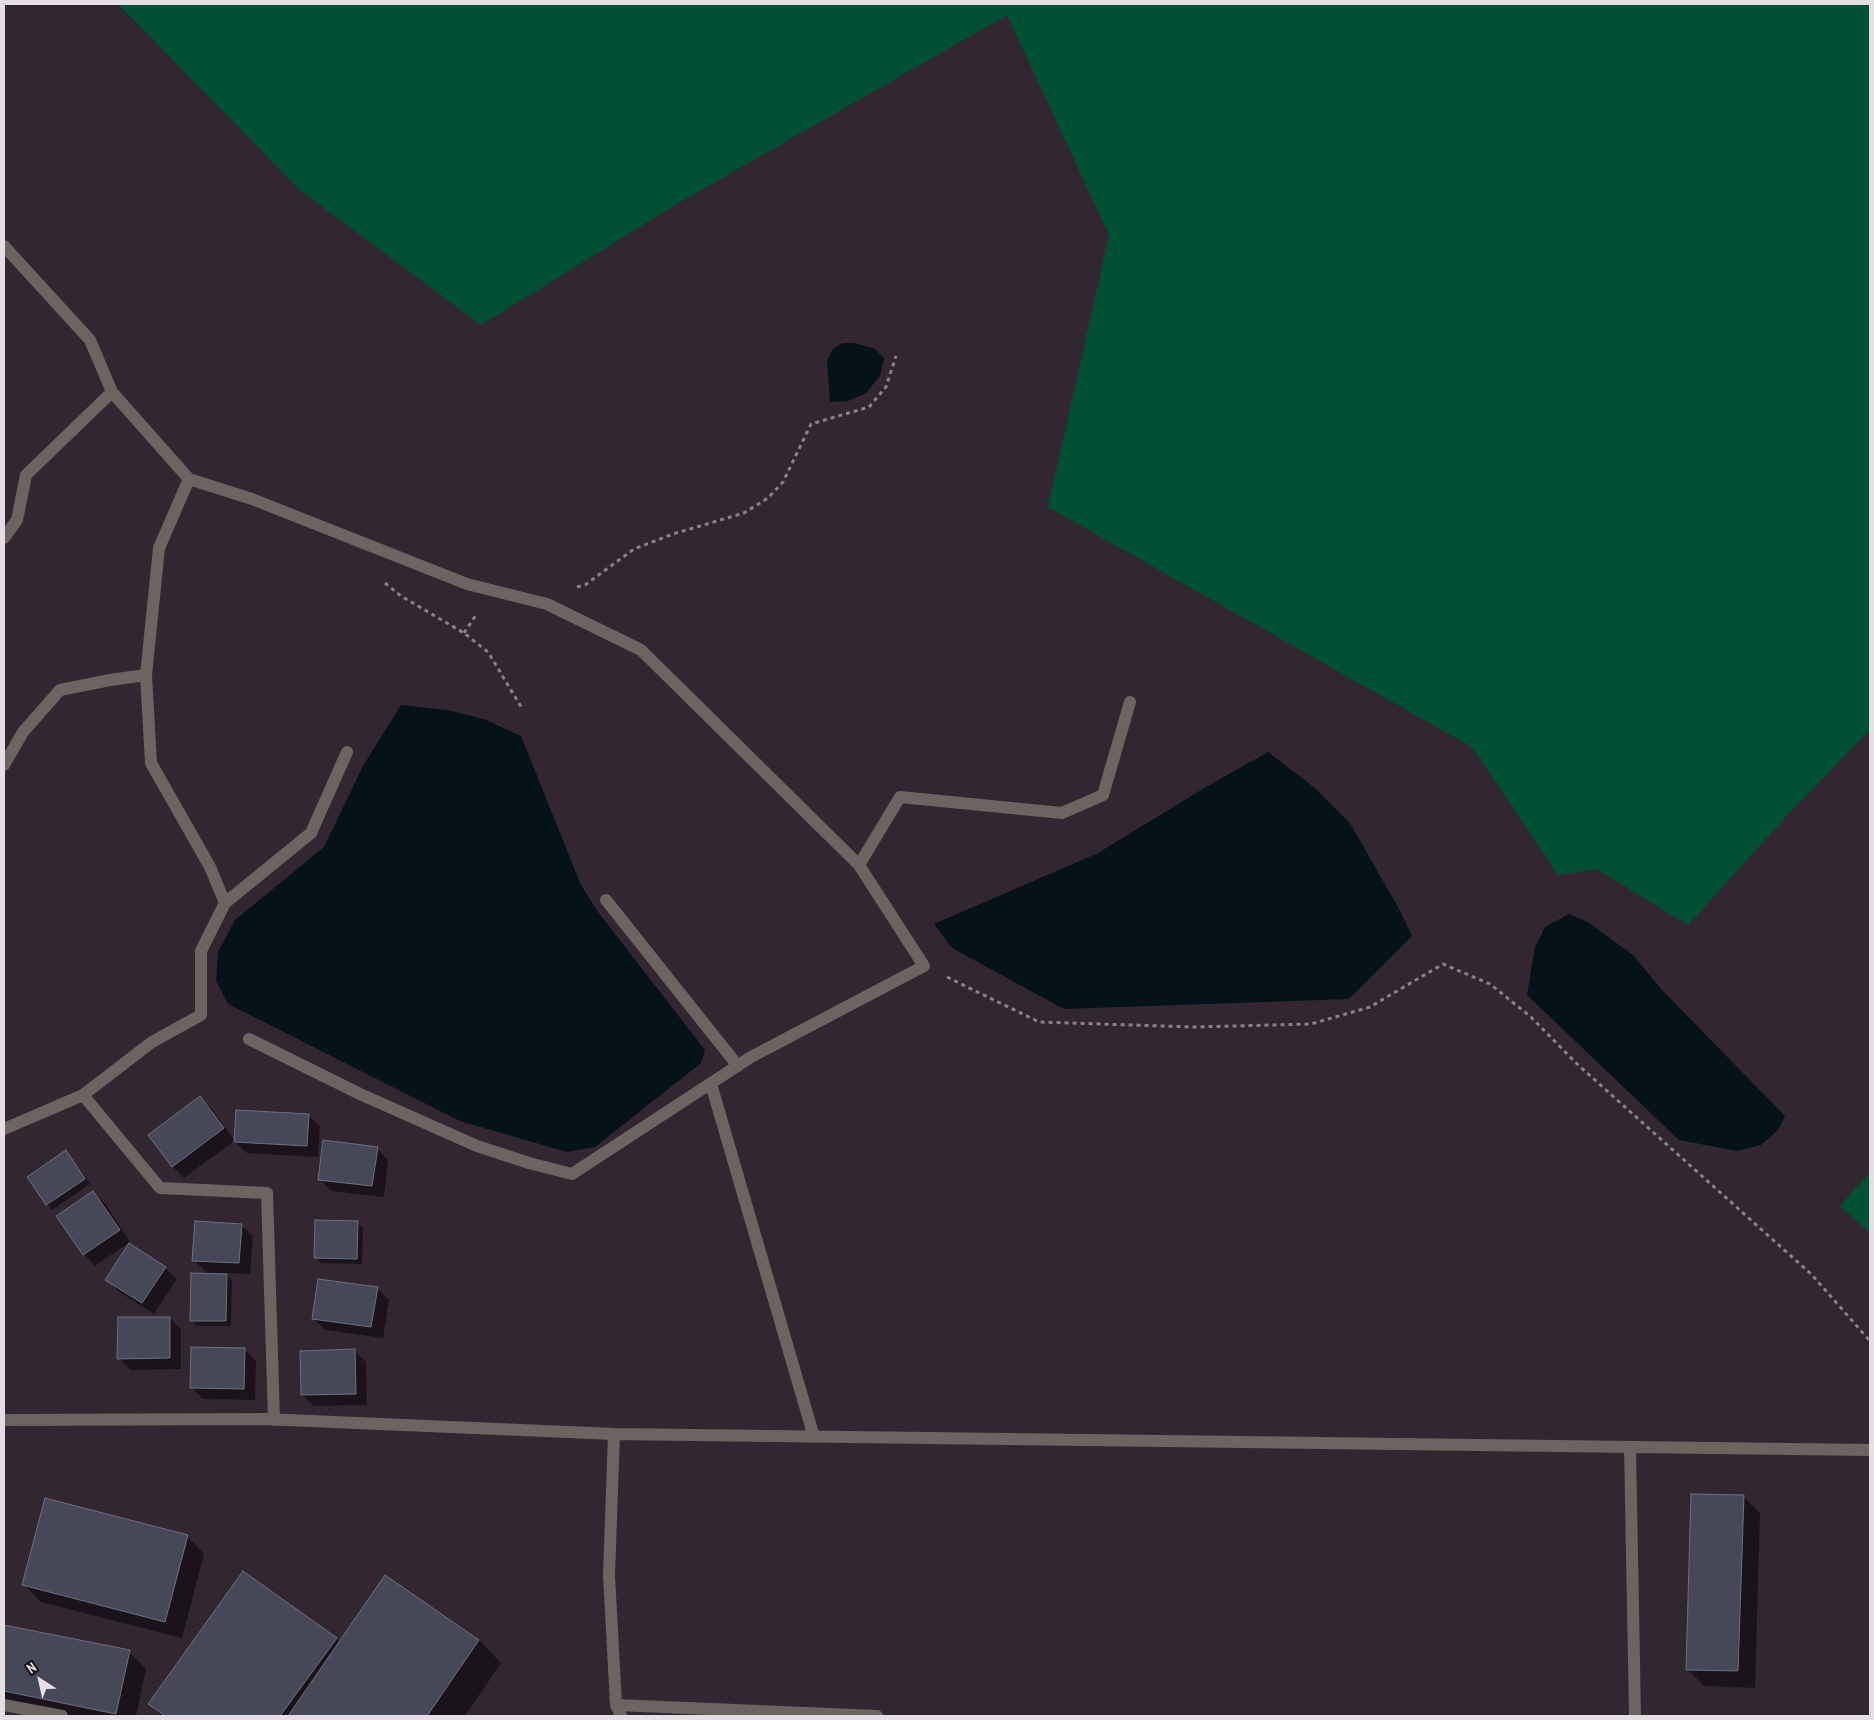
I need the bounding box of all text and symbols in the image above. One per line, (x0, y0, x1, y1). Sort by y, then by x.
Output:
north arrow (15, 1655, 65, 1705)
text: N (23, 1658, 40, 1677)

